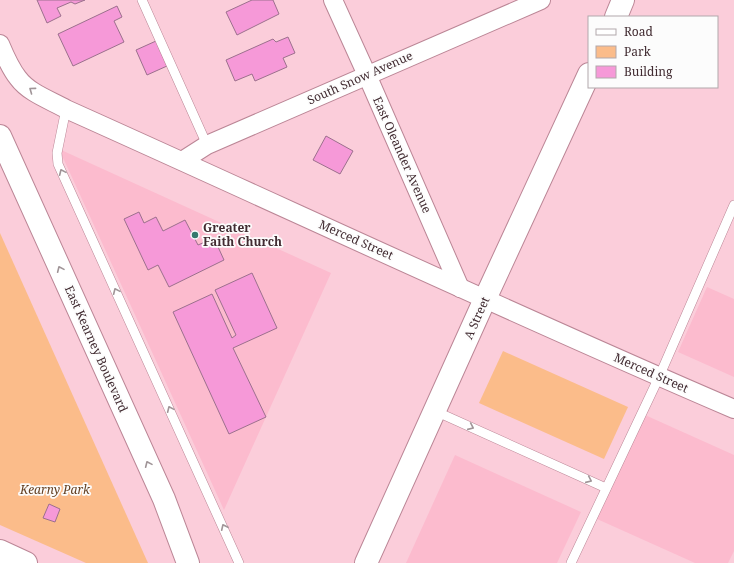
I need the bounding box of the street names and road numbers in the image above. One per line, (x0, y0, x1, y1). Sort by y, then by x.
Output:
street label: South Snow Avenue (304, 47, 415, 108)
street label: East Oleander Avenue (369, 94, 436, 216)
street label: Merced Street (316, 216, 396, 263)
street label: East Kearney Boulevard (61, 283, 132, 416)
street label: A Street (460, 294, 493, 342)
street label: Merced Street (611, 349, 691, 396)

